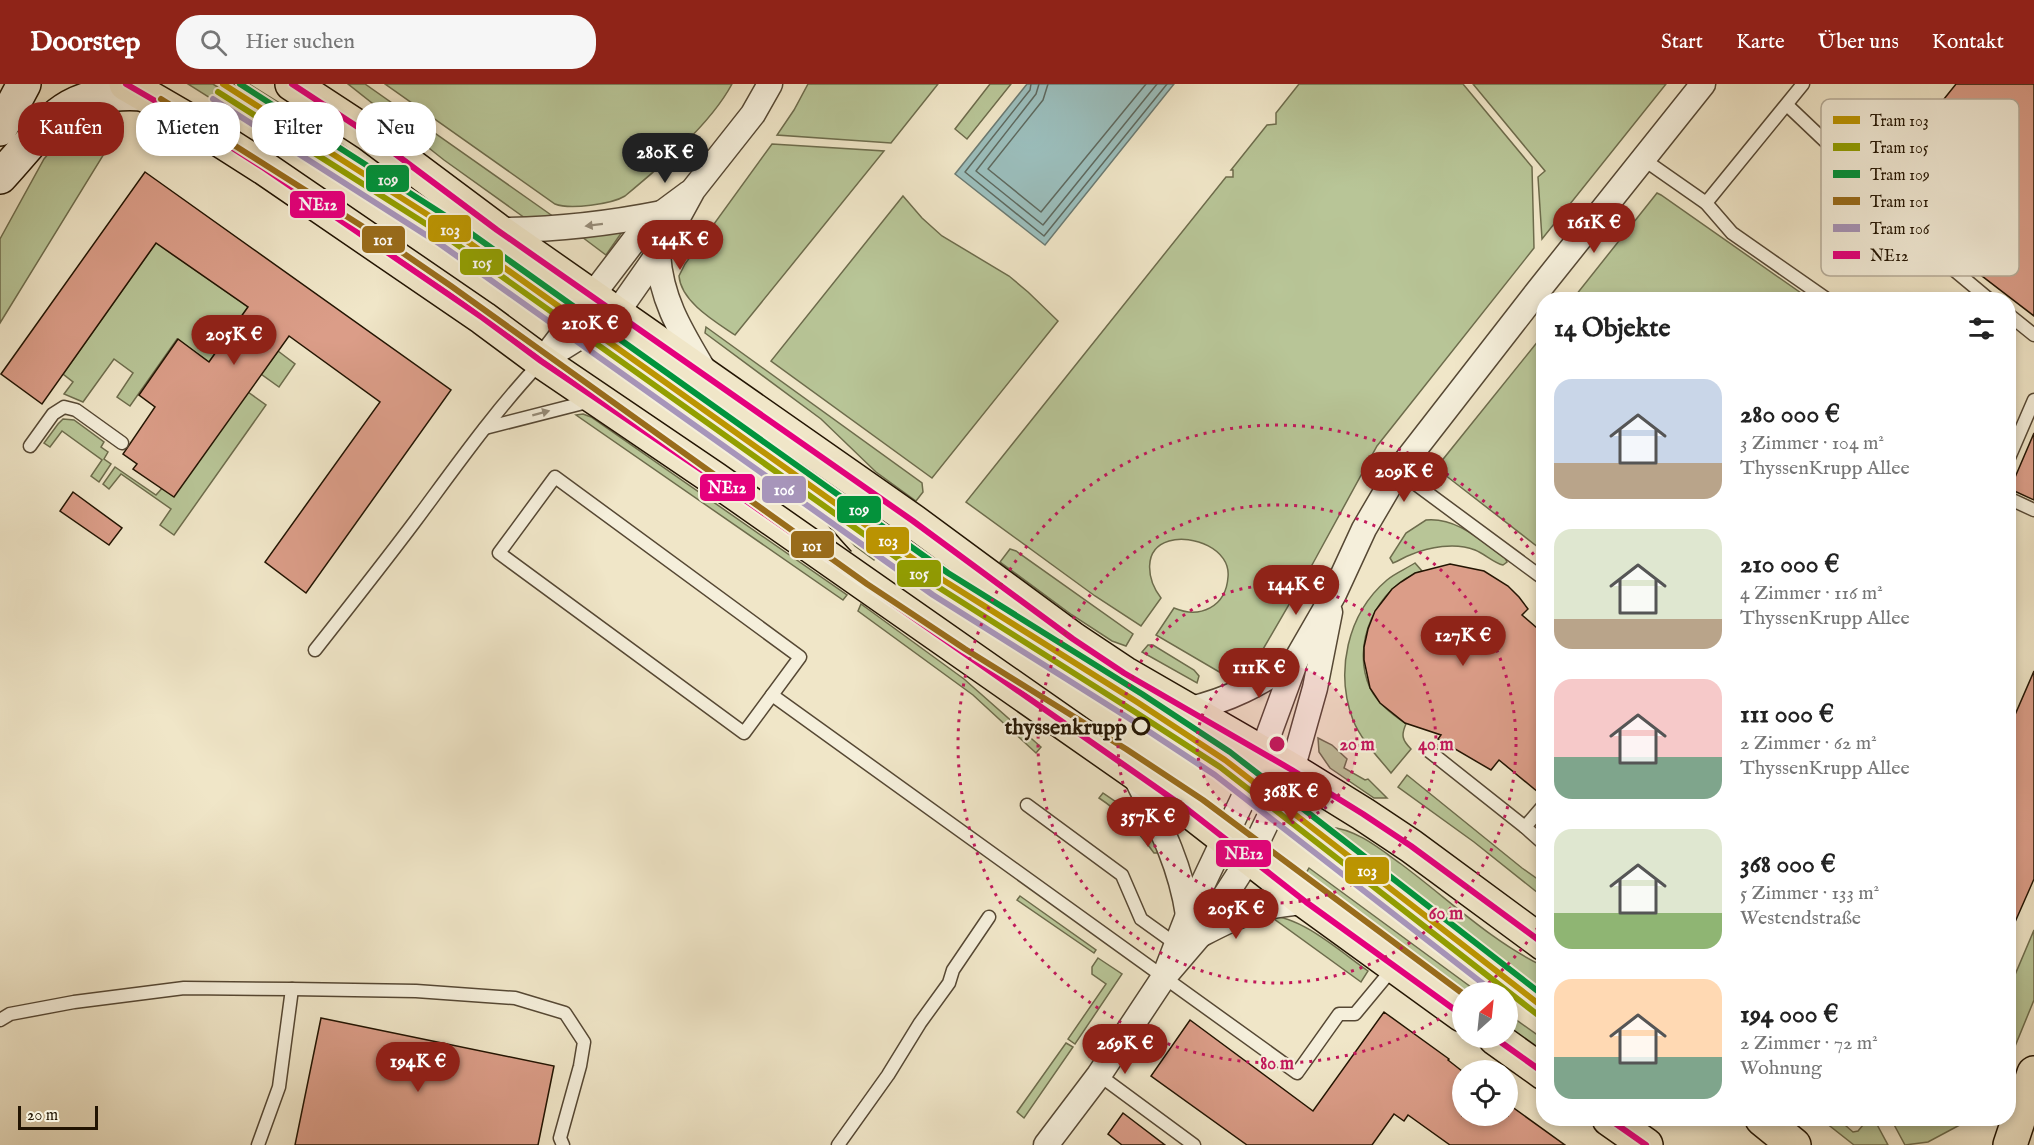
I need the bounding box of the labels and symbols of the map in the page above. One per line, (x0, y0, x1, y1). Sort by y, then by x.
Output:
legend (1821, 99, 2019, 276)
text: Tram 103 (1870, 112, 1929, 132)
pin: 280K € (616, 133, 714, 184)
text: Tram 105 (1870, 139, 1929, 159)
line badge: 109 (365, 164, 410, 193)
text: Tram 109 (1870, 166, 1930, 186)
text: 109 (378, 171, 398, 191)
line badge: NE12 (289, 190, 346, 219)
text: Tram 101 (1870, 193, 1929, 213)
text: NE12 (298, 196, 338, 216)
pin: 161K € (1545, 203, 1643, 254)
line badge: 103 (427, 214, 472, 243)
one-way arrow (584, 220, 603, 229)
pin: 144K € (631, 220, 729, 271)
text: Tram 106 (1870, 220, 1930, 240)
text: 103 (440, 221, 460, 241)
line badge: 101 (361, 225, 406, 254)
text: 101 (373, 231, 393, 251)
text: NE12 (1870, 247, 1908, 267)
line badge: 105 (459, 248, 504, 276)
text: 105 (472, 254, 492, 274)
pin: 210K € (541, 304, 639, 355)
pin: 205K € (185, 315, 283, 366)
one-way arrow (532, 408, 550, 417)
pin: 209K € (1355, 452, 1453, 503)
line badge: NE12 (699, 473, 756, 502)
line badge: 106 (761, 475, 807, 504)
text: NE12 (707, 479, 747, 499)
text: 106 (774, 481, 795, 501)
line badge: 109 (836, 495, 882, 524)
text: 109 (849, 501, 869, 521)
line badge: 103 (865, 526, 910, 555)
line badge: 101 (790, 530, 835, 559)
text: 103 (878, 532, 898, 552)
text: 101 (802, 537, 822, 557)
line badge: 105 (896, 559, 942, 588)
text: 105 (909, 565, 929, 585)
pin: 144K € (1247, 565, 1345, 616)
pin: 127K € (1414, 616, 1512, 667)
pin: 111K € (1210, 648, 1308, 699)
place label: thyssenkrupp (1004, 714, 1127, 742)
marker: thyssenkrupp (1132, 717, 1150, 735)
centre of rings (1267, 734, 1287, 754)
text: 20 m (1339, 734, 1375, 757)
text: 40 m (1418, 734, 1454, 757)
pin: 368K € (1242, 772, 1340, 823)
pin: 357K € (1099, 797, 1197, 848)
line badge: NE12 (1215, 839, 1272, 868)
text: NE12 (1224, 845, 1264, 865)
line badge: 103 (1344, 856, 1390, 885)
text: 103 (1357, 862, 1377, 882)
pin: 205K € (1187, 889, 1285, 940)
text: 60 m (1429, 903, 1463, 926)
north arrow (1452, 982, 1518, 1048)
pin: 269K € (1076, 1024, 1174, 1075)
pin: 194K € (369, 1042, 467, 1093)
text: 80 m (1260, 1053, 1294, 1076)
scale bar (18, 1103, 98, 1130)

